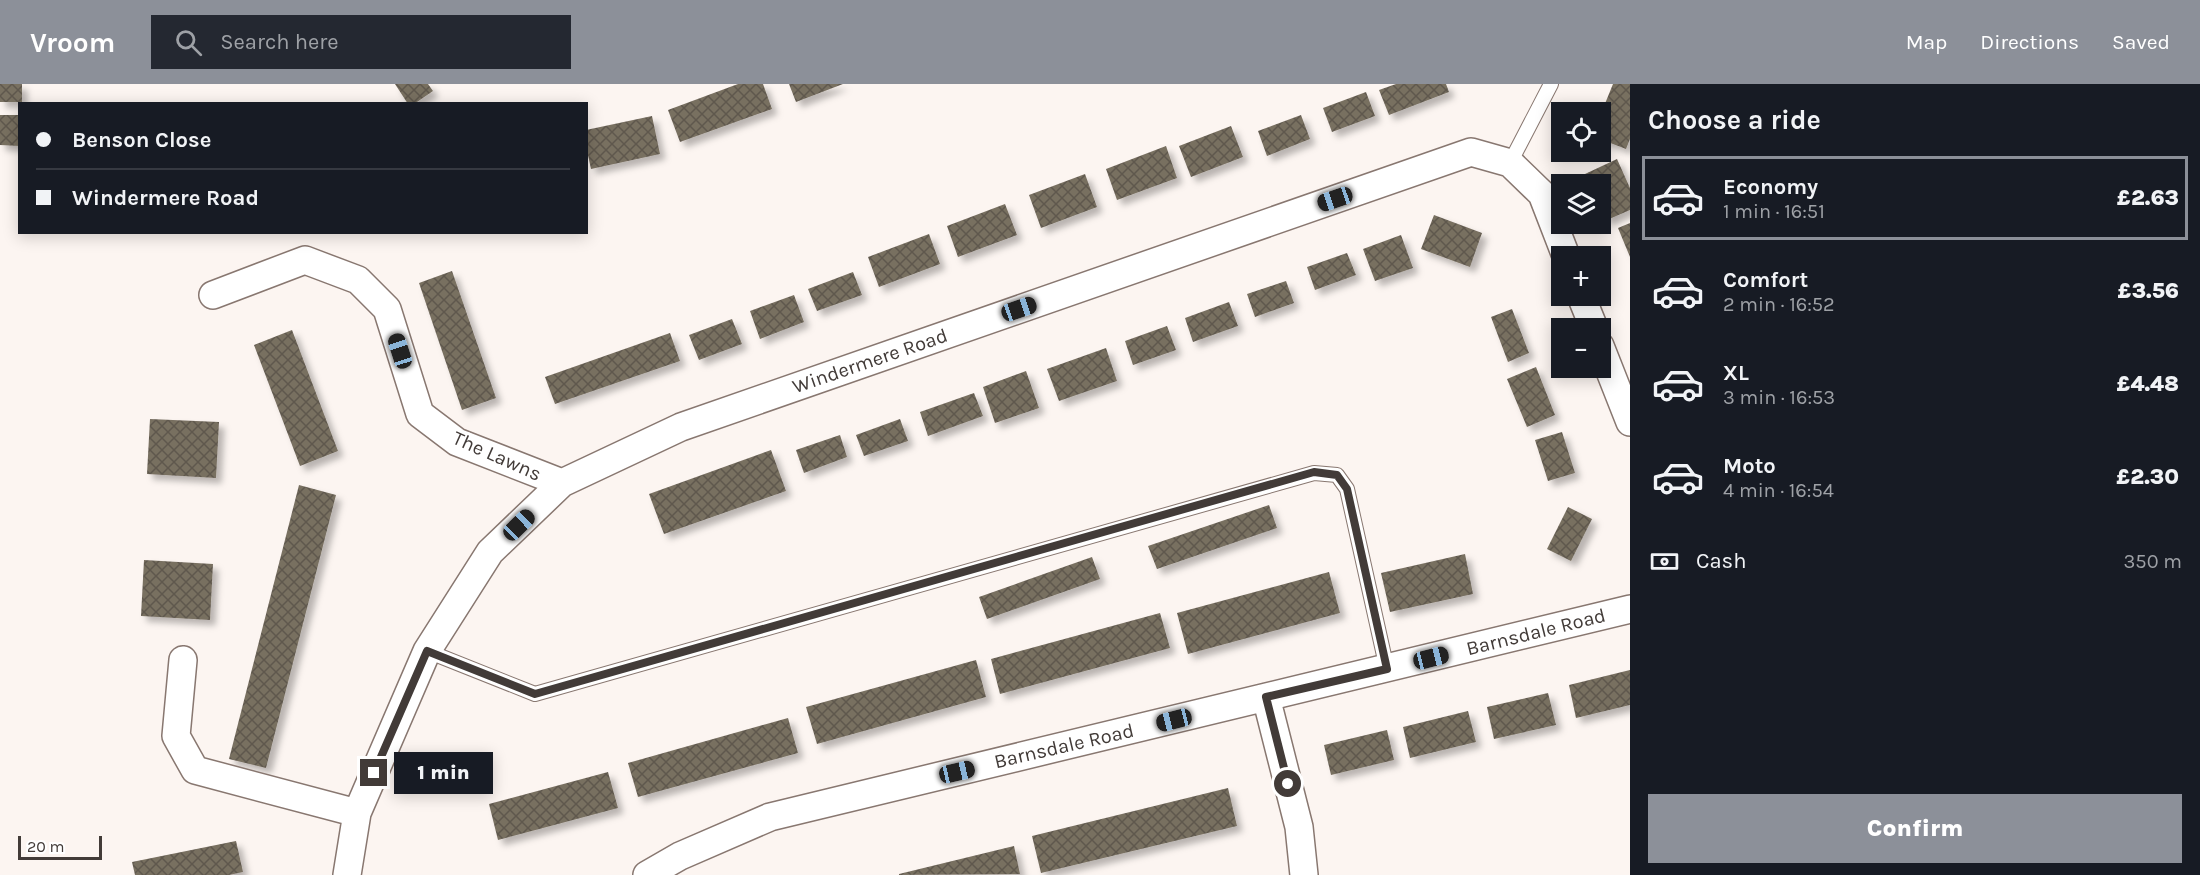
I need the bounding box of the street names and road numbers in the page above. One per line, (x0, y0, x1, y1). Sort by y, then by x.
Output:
street label: Windermere Road (789, 324, 951, 398)
street label: The Lawns (449, 426, 545, 486)
street label: Barnsdale Road (1464, 604, 1608, 660)
street label: Barnsdale Road (992, 719, 1136, 773)

